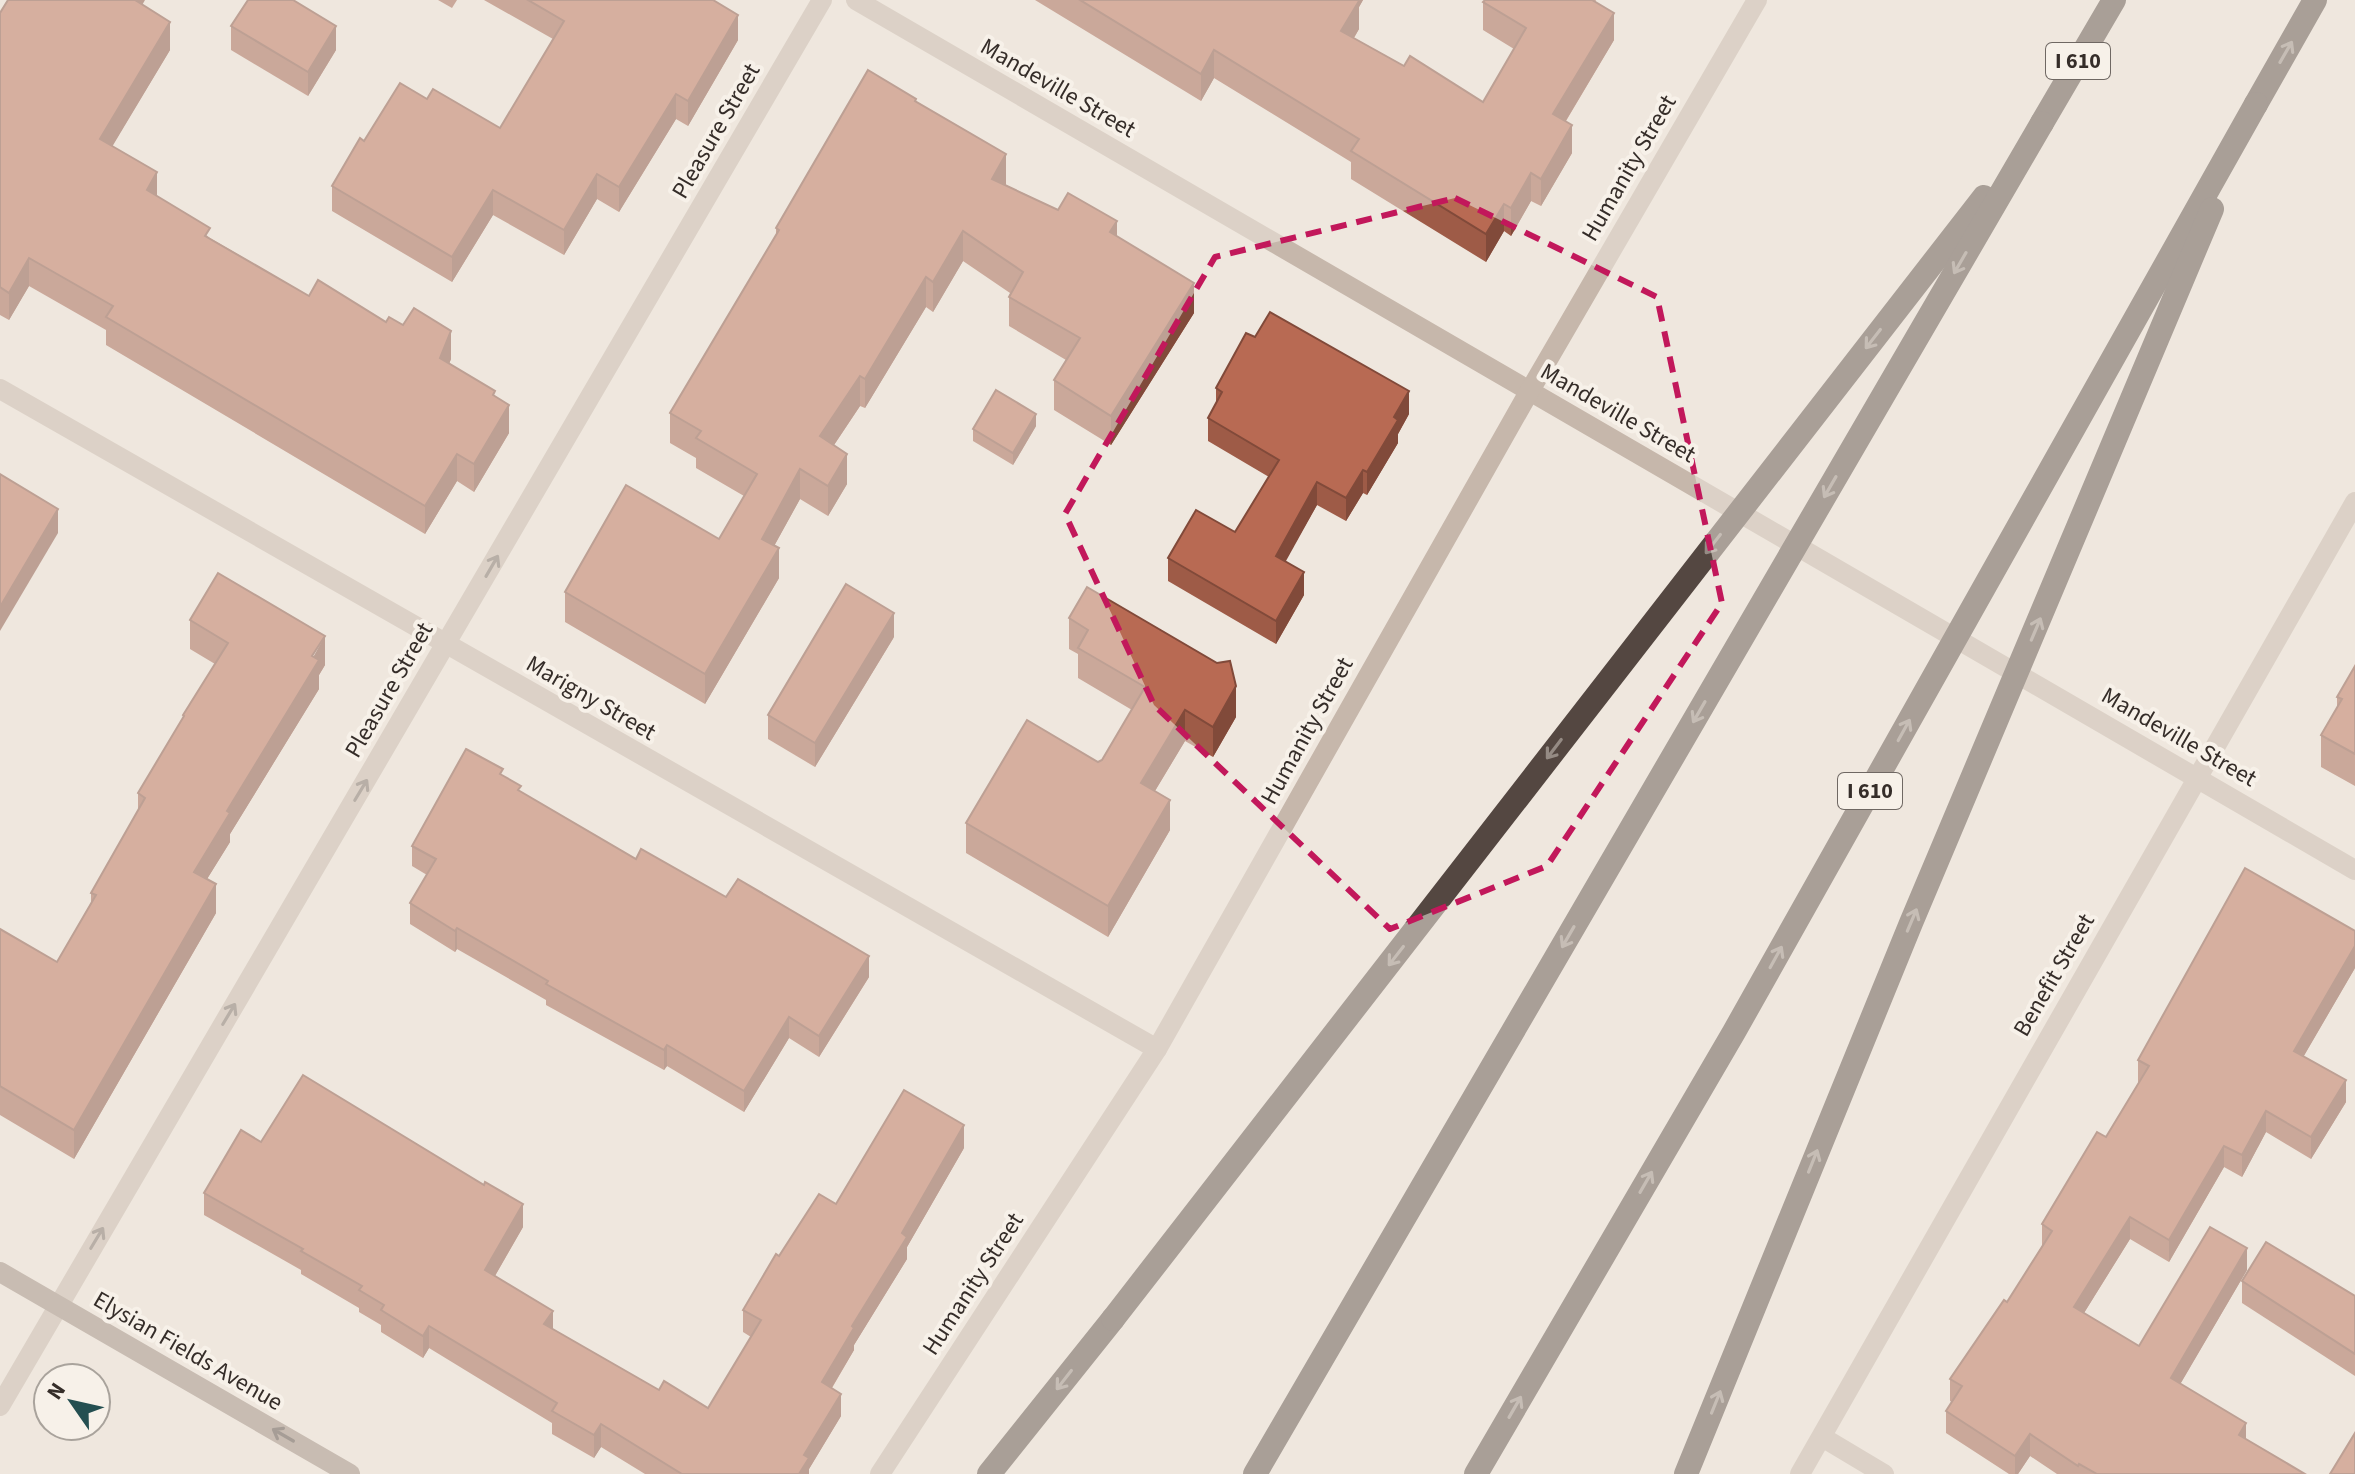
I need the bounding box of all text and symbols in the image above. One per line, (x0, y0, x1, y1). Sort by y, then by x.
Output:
street label: Mandeville Street (974, 29, 1142, 147)
one-way arrow (2278, 41, 2294, 64)
road number: I 610 (2046, 43, 2110, 79)
street label: Pleasure Street (663, 57, 769, 205)
street label: Humanity Street (1573, 88, 1685, 248)
one-way arrow (1952, 251, 1968, 274)
one-way arrow (1865, 328, 1882, 349)
street label: Mandeville Street (1534, 354, 1702, 472)
one-way arrow (1822, 475, 1837, 499)
one-way arrow (1705, 533, 1722, 554)
one-way arrow (484, 555, 500, 578)
street label: Pleasure Street (336, 616, 442, 764)
one-way arrow (2029, 617, 2044, 642)
street label: Marigny Street (519, 647, 663, 749)
street label: Humanity Street (1252, 651, 1362, 811)
street label: Mandeville Street (2095, 678, 2263, 796)
one-way arrow (1691, 700, 1707, 723)
one-way arrow (1897, 719, 1912, 743)
one-way arrow (1546, 738, 1563, 760)
road number: I 610 (1838, 773, 1902, 809)
one-way arrow (353, 779, 369, 802)
street label: Benefit Street (2005, 907, 2103, 1043)
one-way arrow (1906, 908, 1921, 933)
one-way arrow (1560, 925, 1576, 948)
one-way arrow (1388, 945, 1405, 966)
one-way arrow (1769, 946, 1785, 969)
one-way arrow (221, 1003, 237, 1026)
one-way arrow (1807, 1149, 1821, 1174)
one-way arrow (1638, 1171, 1654, 1194)
street label: Humanity Street (914, 1206, 1032, 1362)
one-way arrow (89, 1227, 105, 1250)
street label: Elysian Fields Avenue (87, 1282, 289, 1420)
north arrow (32, 1362, 112, 1442)
one-way arrow (1055, 1369, 1073, 1390)
text: N (39, 1376, 74, 1406)
one-way arrow (1709, 1390, 1724, 1415)
one-way arrow (1507, 1396, 1523, 1419)
one-way arrow (272, 1427, 295, 1443)

